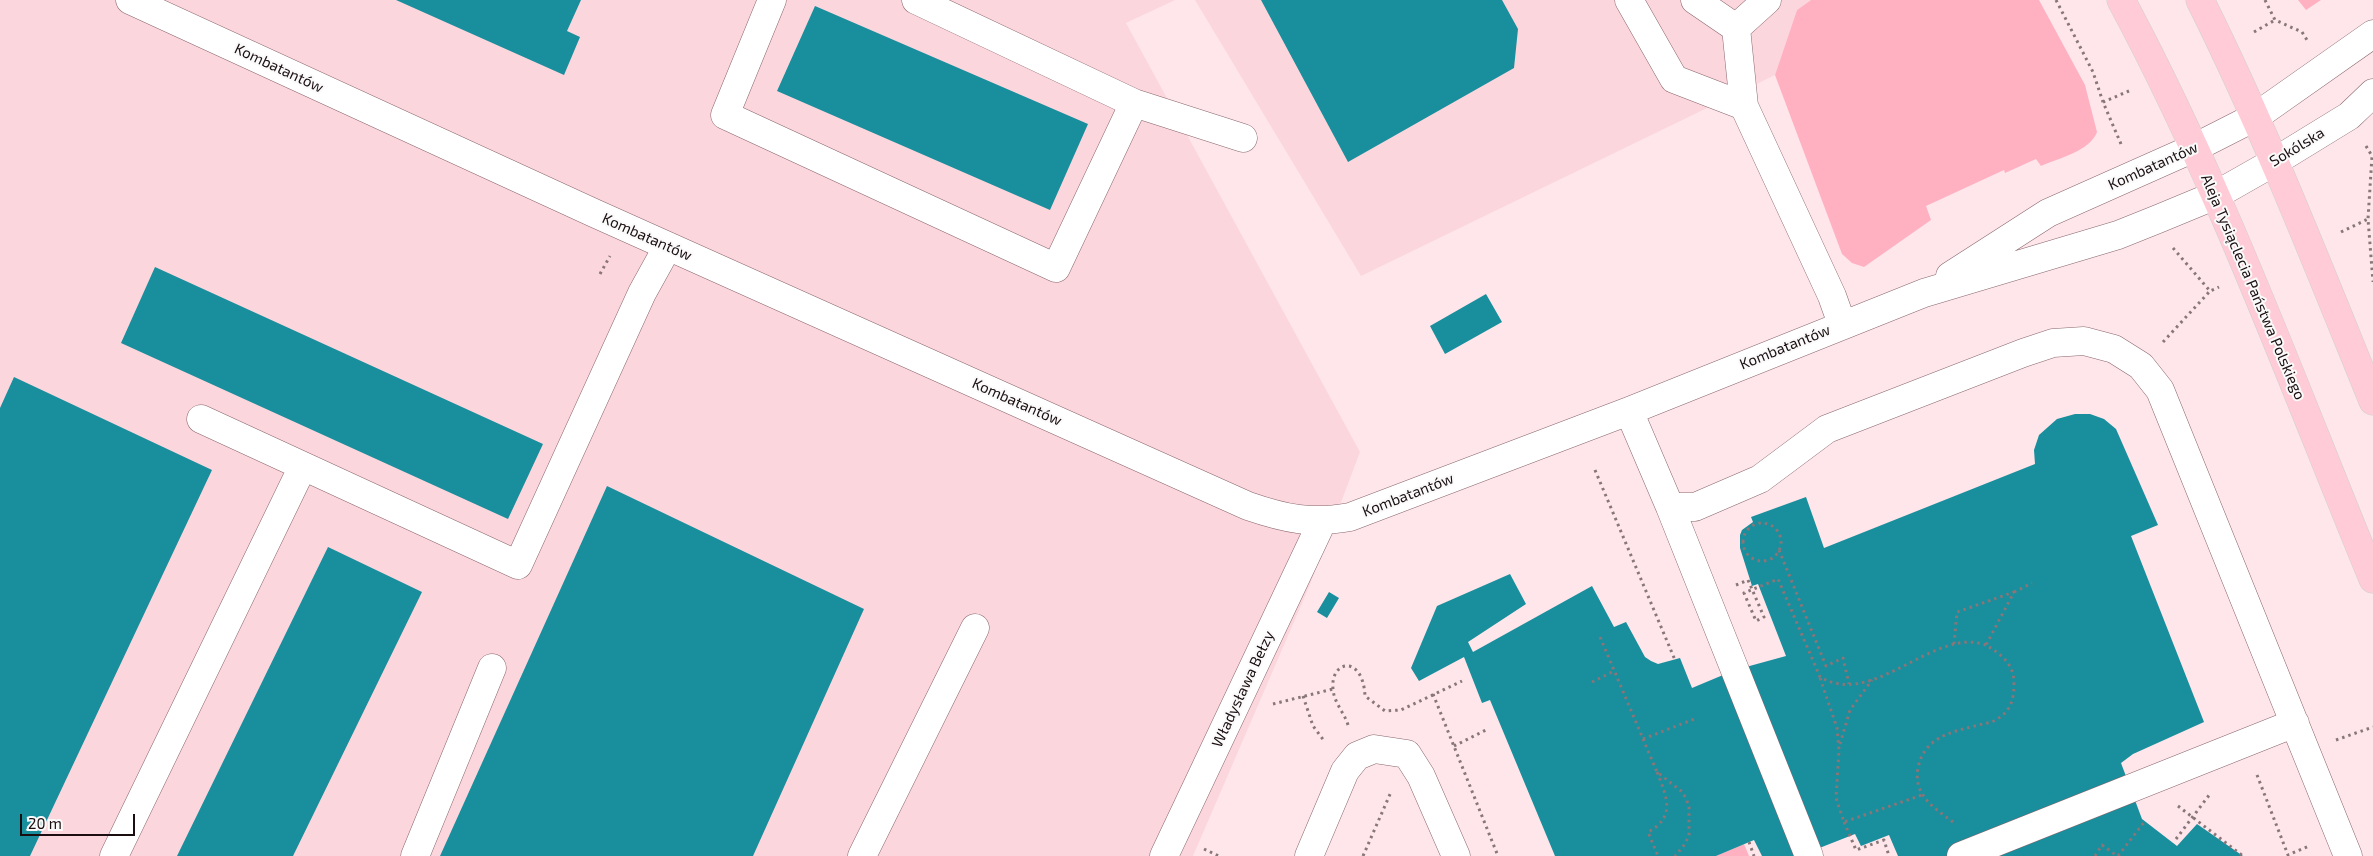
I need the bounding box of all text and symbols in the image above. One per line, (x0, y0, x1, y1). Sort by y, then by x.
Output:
street label: Kombatantów (232, 39, 326, 97)
street label: Sokólska (2266, 124, 2328, 170)
street label: Kombatantów (2105, 138, 2201, 194)
street label: Aleja Tysiąclecia Państwa Polskiego (2197, 171, 2309, 403)
street label: Kombatantów (599, 209, 695, 265)
street label: Kombatantów (1737, 321, 1833, 373)
street label: Kombatantów (969, 374, 1065, 430)
street label: Kombatantów (1360, 469, 1456, 521)
street label: Władysława Bełzy (1208, 628, 1278, 750)
scale bar (22, 804, 138, 836)
text: 20 m (28, 814, 62, 832)

